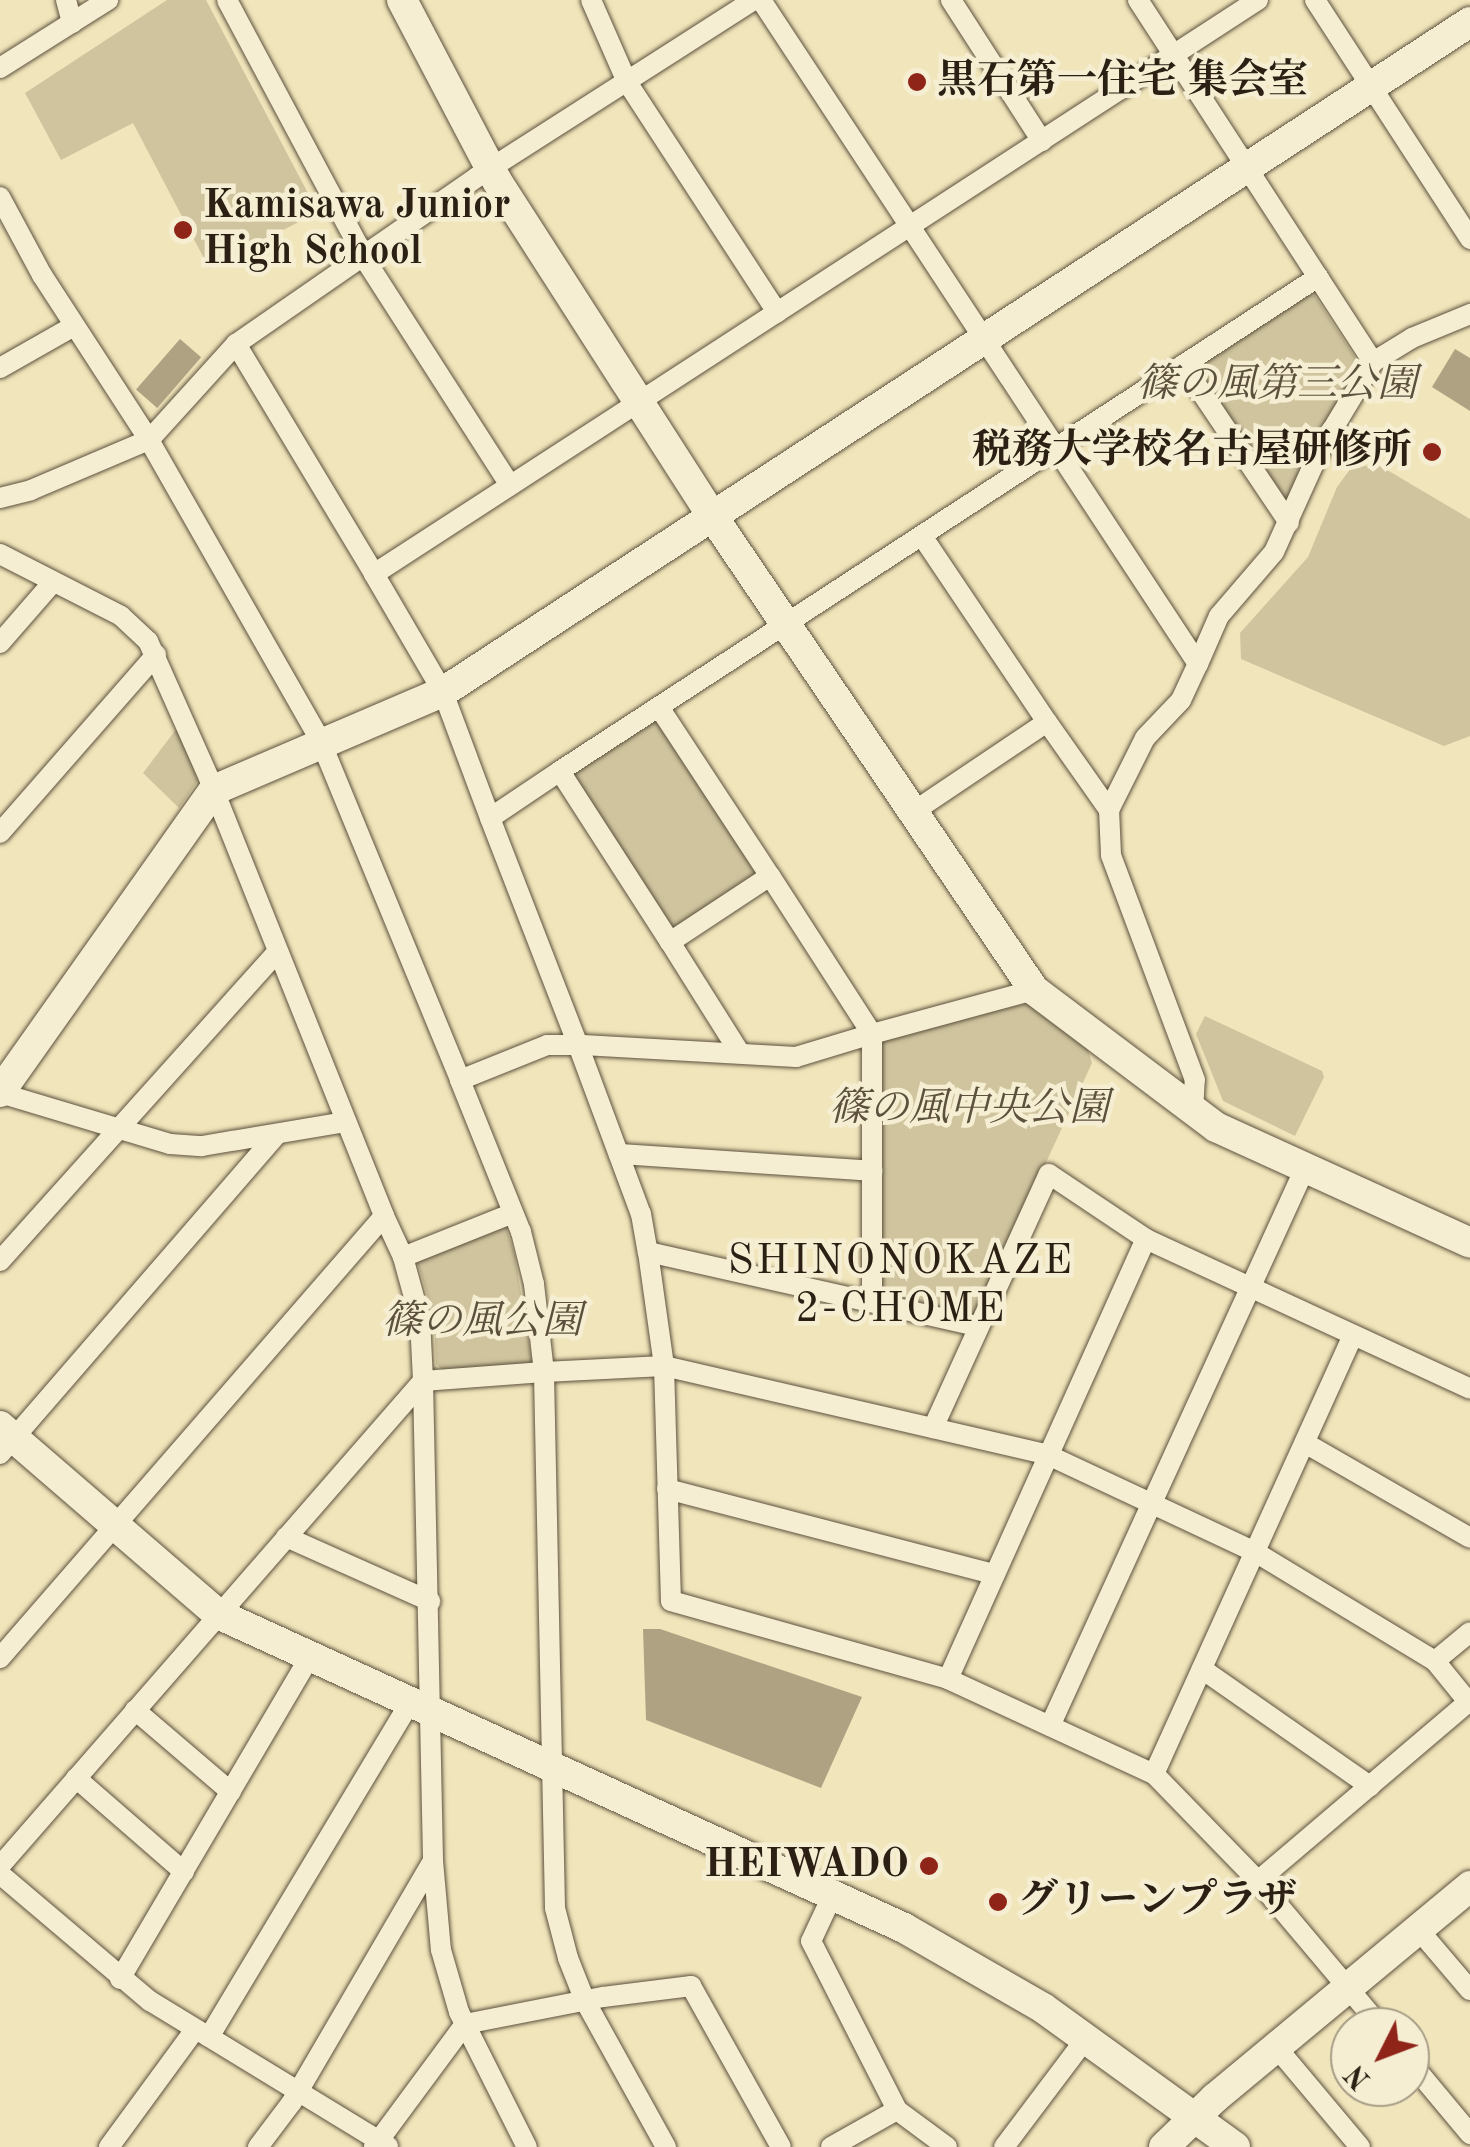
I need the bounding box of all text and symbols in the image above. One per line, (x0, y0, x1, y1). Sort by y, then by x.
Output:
place label: 黒石第一住宅 集会室 (937, 58, 1308, 106)
marker: 黒石第一住宅 集会室 (906, 71, 928, 93)
place label: Kamisawa Junior High School (203, 183, 511, 277)
marker: Kamisawa Junior High School (172, 219, 194, 241)
park label: 篠の風第三公園 (1137, 362, 1417, 410)
place label: 税務大学校名古屋研修所 (972, 428, 1412, 476)
marker: 税務大学校名古屋研修所 (1421, 441, 1443, 463)
park label: 篠の風中央公園 (829, 1086, 1109, 1134)
district label: SHINONOKAZE 2-CHOME (728, 1237, 1074, 1336)
park label: 篠の風公園 (382, 1299, 582, 1347)
place label: HEIWADO (704, 1842, 909, 1890)
marker: HEIWADO (918, 1855, 940, 1877)
place label: グリーンプラザ (1018, 1878, 1298, 1926)
marker: グリーンプラザ (987, 1891, 1009, 1913)
north arrow (1330, 2007, 1430, 2107)
text: N (1342, 2058, 1377, 2093)

